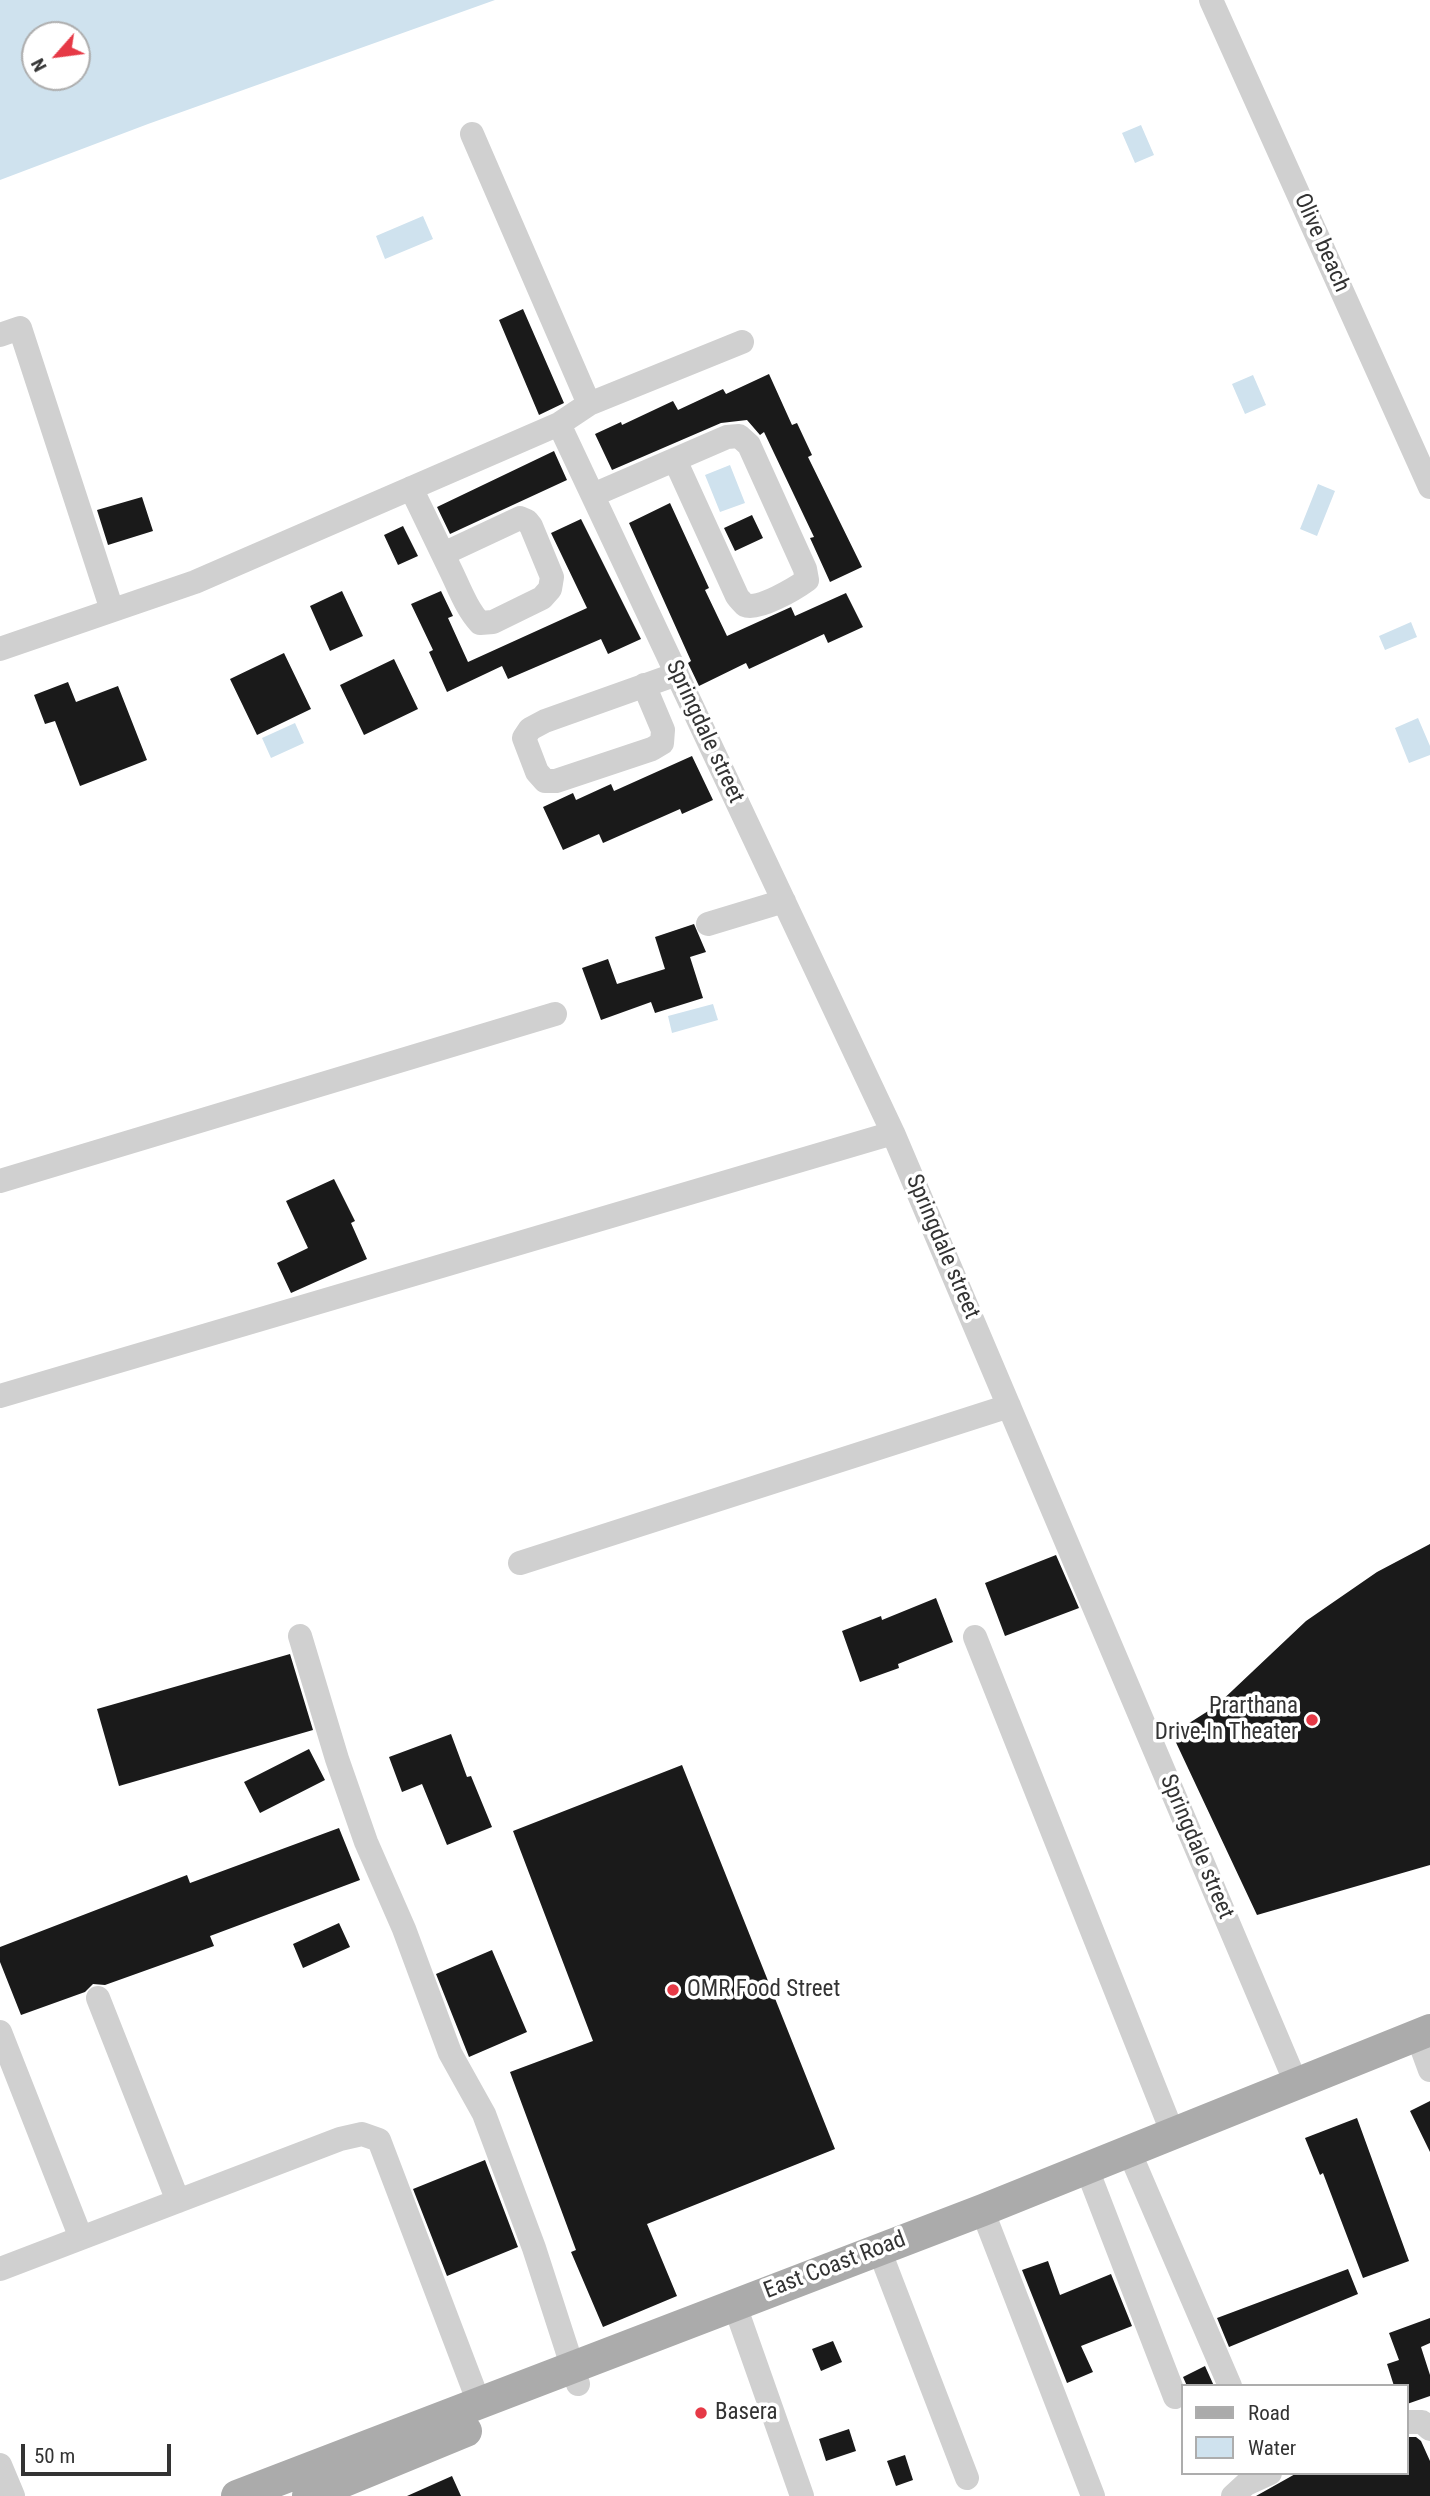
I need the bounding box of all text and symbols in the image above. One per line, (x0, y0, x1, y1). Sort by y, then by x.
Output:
north arrow (21, 21, 91, 91)
text: N (26, 55, 52, 76)
street label: Olive beach (1287, 189, 1355, 297)
street label: Springdale street (659, 656, 749, 808)
street label: Springdale street (899, 1171, 985, 1323)
place label: Prarthana Drive-In Theater (1155, 1693, 1298, 1747)
marker: Prarthana Drive-In Theater (1304, 1712, 1320, 1728)
street label: Springdale street (1153, 1771, 1239, 1923)
place label: OMR Food Street (687, 1976, 840, 2004)
marker: OMR Food Street (665, 1982, 681, 1998)
street label: East Coast Road (760, 2226, 910, 2306)
legend (1182, 2384, 1409, 2475)
place label: Basera (715, 2399, 777, 2427)
text: Road (1248, 2401, 1290, 2425)
marker: Basera (693, 2405, 709, 2421)
scale bar (24, 2430, 175, 2474)
text: Water (1248, 2436, 1296, 2460)
text: 50 m (34, 2444, 75, 2468)

